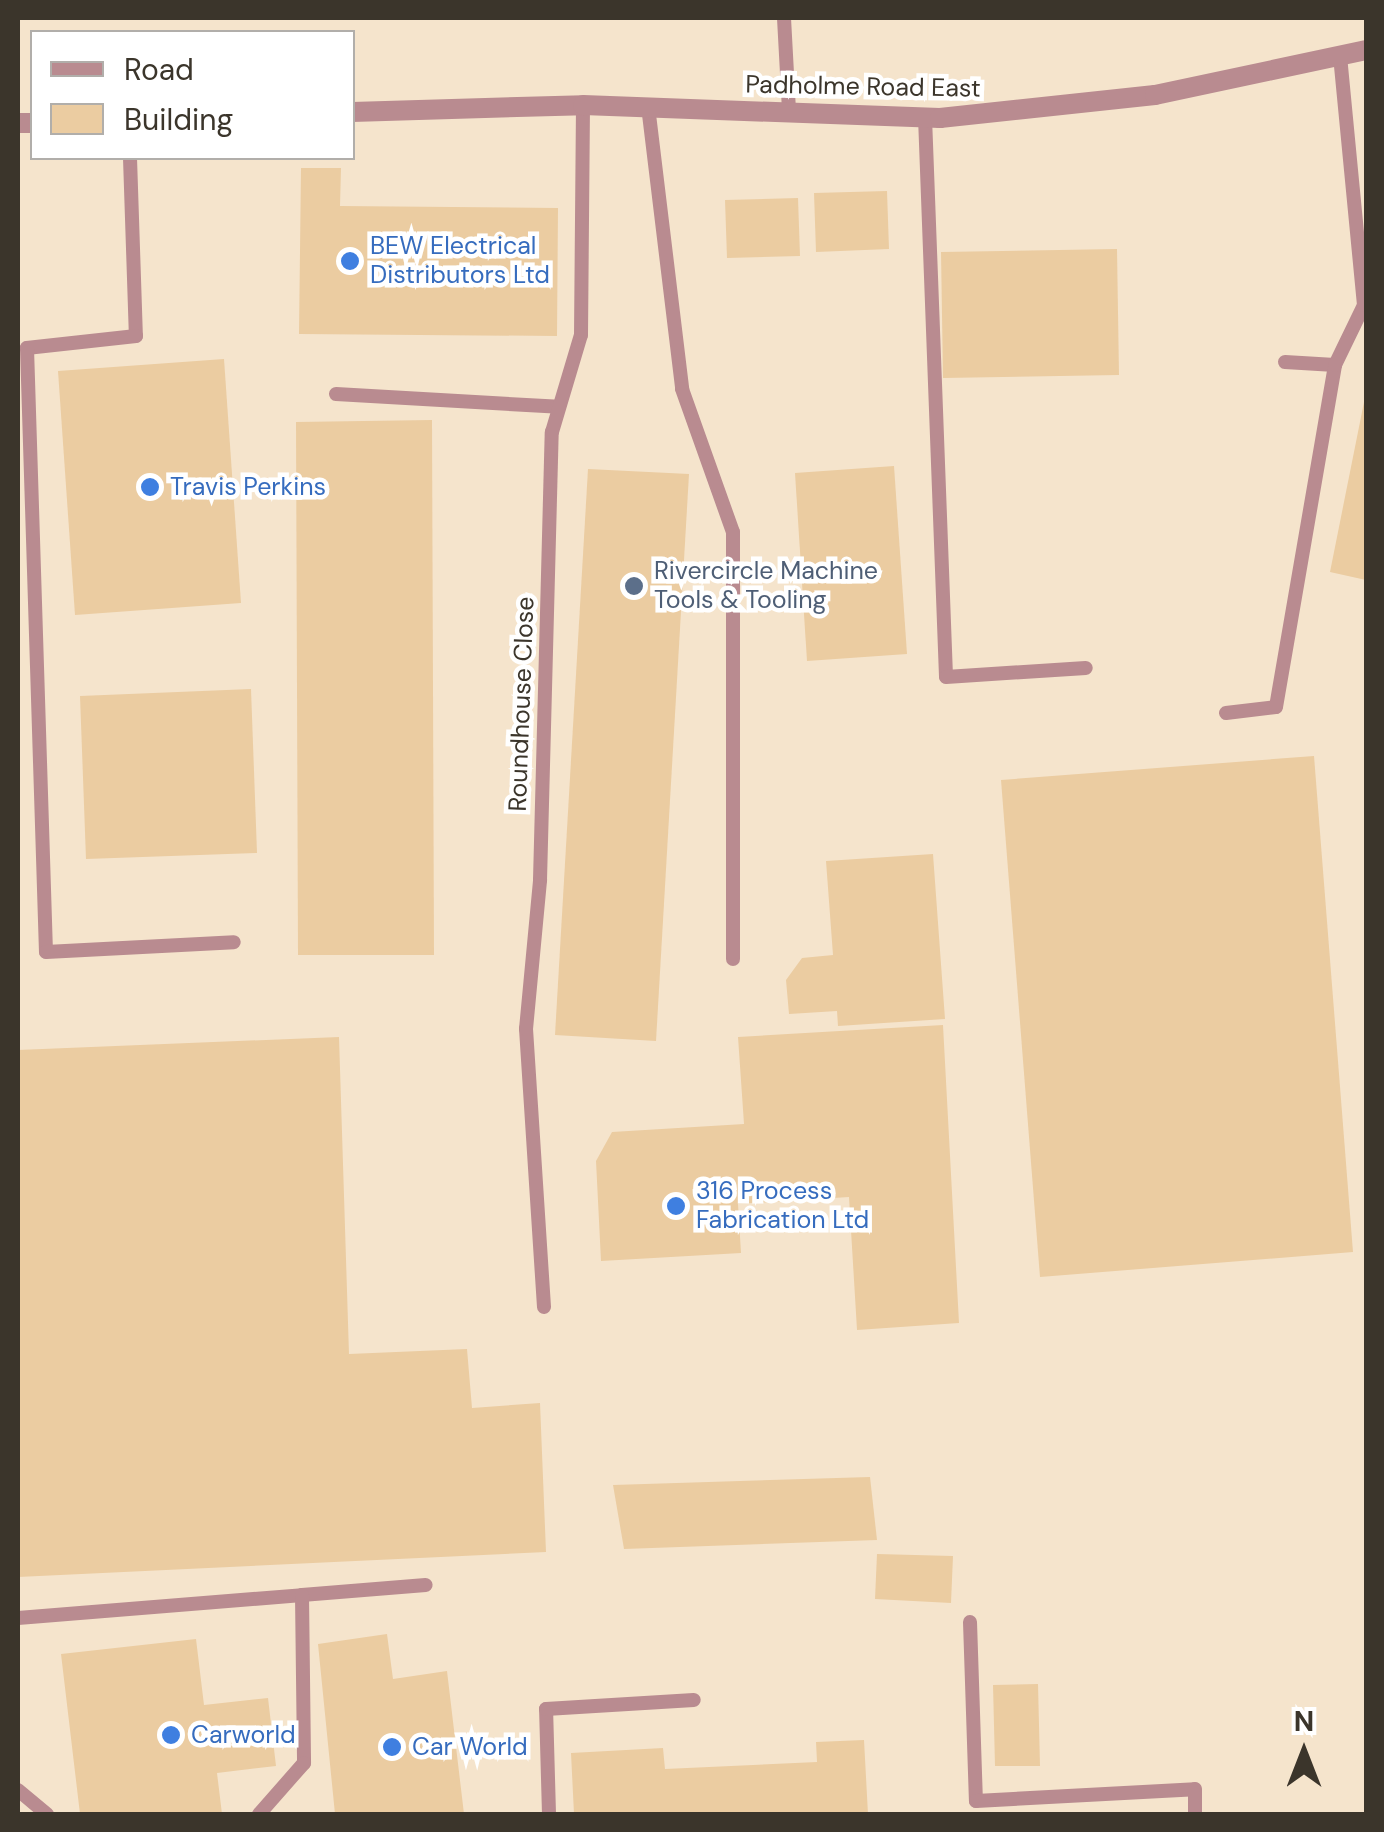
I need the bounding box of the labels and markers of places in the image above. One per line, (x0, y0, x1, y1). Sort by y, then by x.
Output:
place label: BEW Electrical Distributors Ltd (370, 232, 550, 291)
marker: BEW Electrical Distributors Ltd (339, 250, 361, 272)
place label: Travis Perkins (170, 472, 326, 502)
marker: Travis Perkins (139, 476, 161, 498)
place label: Rivercircle Machine Tools & Tooling (654, 557, 878, 616)
marker: Rivercircle Machine Tools & Tooling (623, 575, 645, 597)
place label: 316 Process Fabrication Ltd (696, 1177, 869, 1236)
marker: 316 Process Fabrication Ltd (665, 1195, 687, 1217)
place label: Carworld (191, 1720, 296, 1750)
marker: Carworld (160, 1724, 182, 1746)
place label: Car World (412, 1732, 528, 1762)
marker: Car World (381, 1736, 403, 1758)

